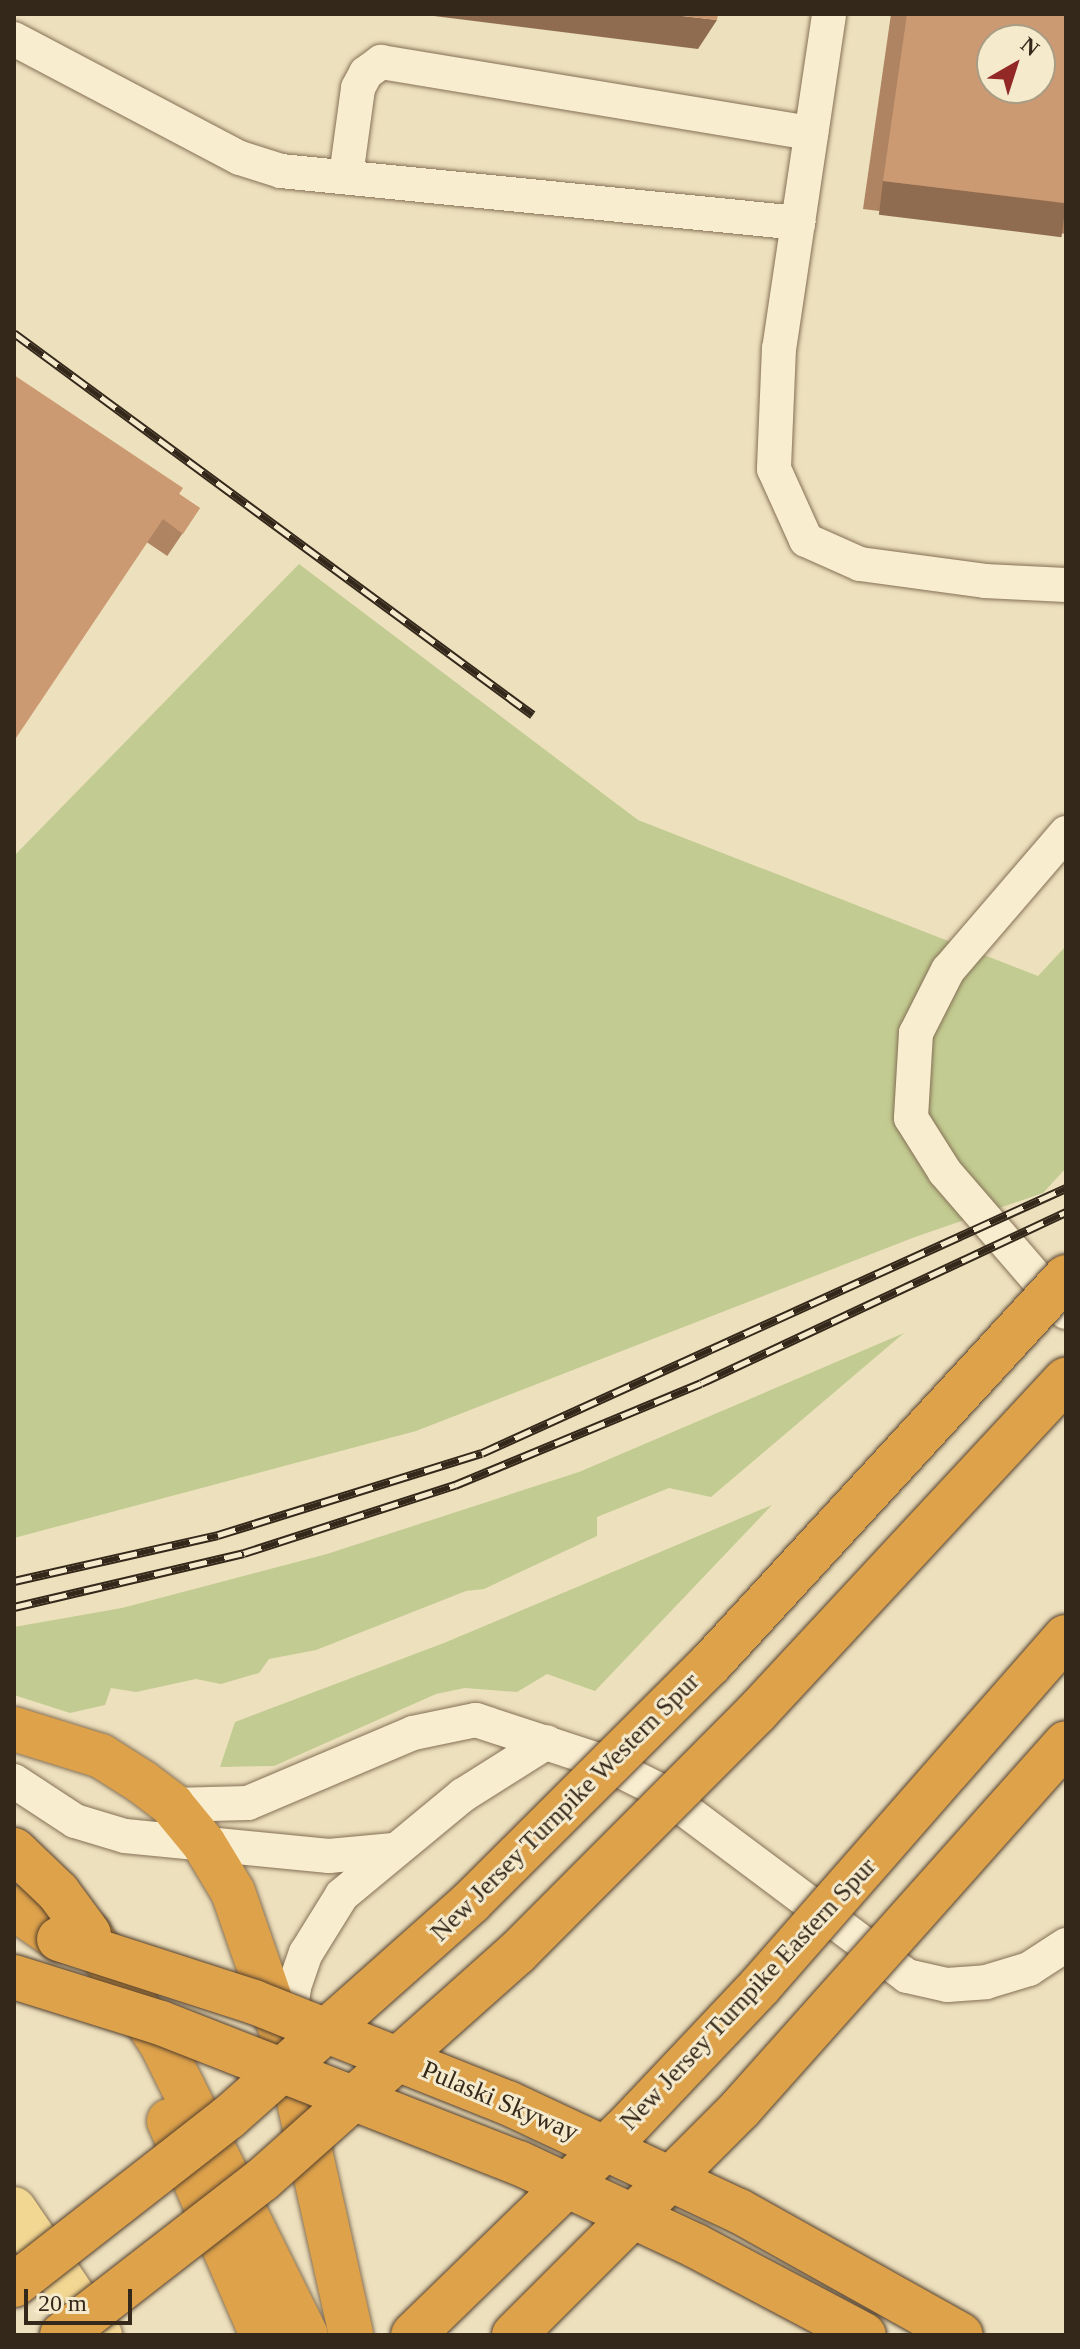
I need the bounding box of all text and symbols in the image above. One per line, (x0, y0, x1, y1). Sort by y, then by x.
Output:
north arrow (976, 24, 1056, 104)
text: N (1016, 32, 1044, 61)
street label: New Jersey Turnpike Western Spur (424, 1666, 706, 1948)
street label: New Jersey Turnpike Eastern Spur (613, 1851, 883, 2137)
street label: Pulaski Skyway (417, 2054, 583, 2148)
scale bar (28, 2273, 136, 2323)
text: 20 m (38, 2290, 87, 2316)

